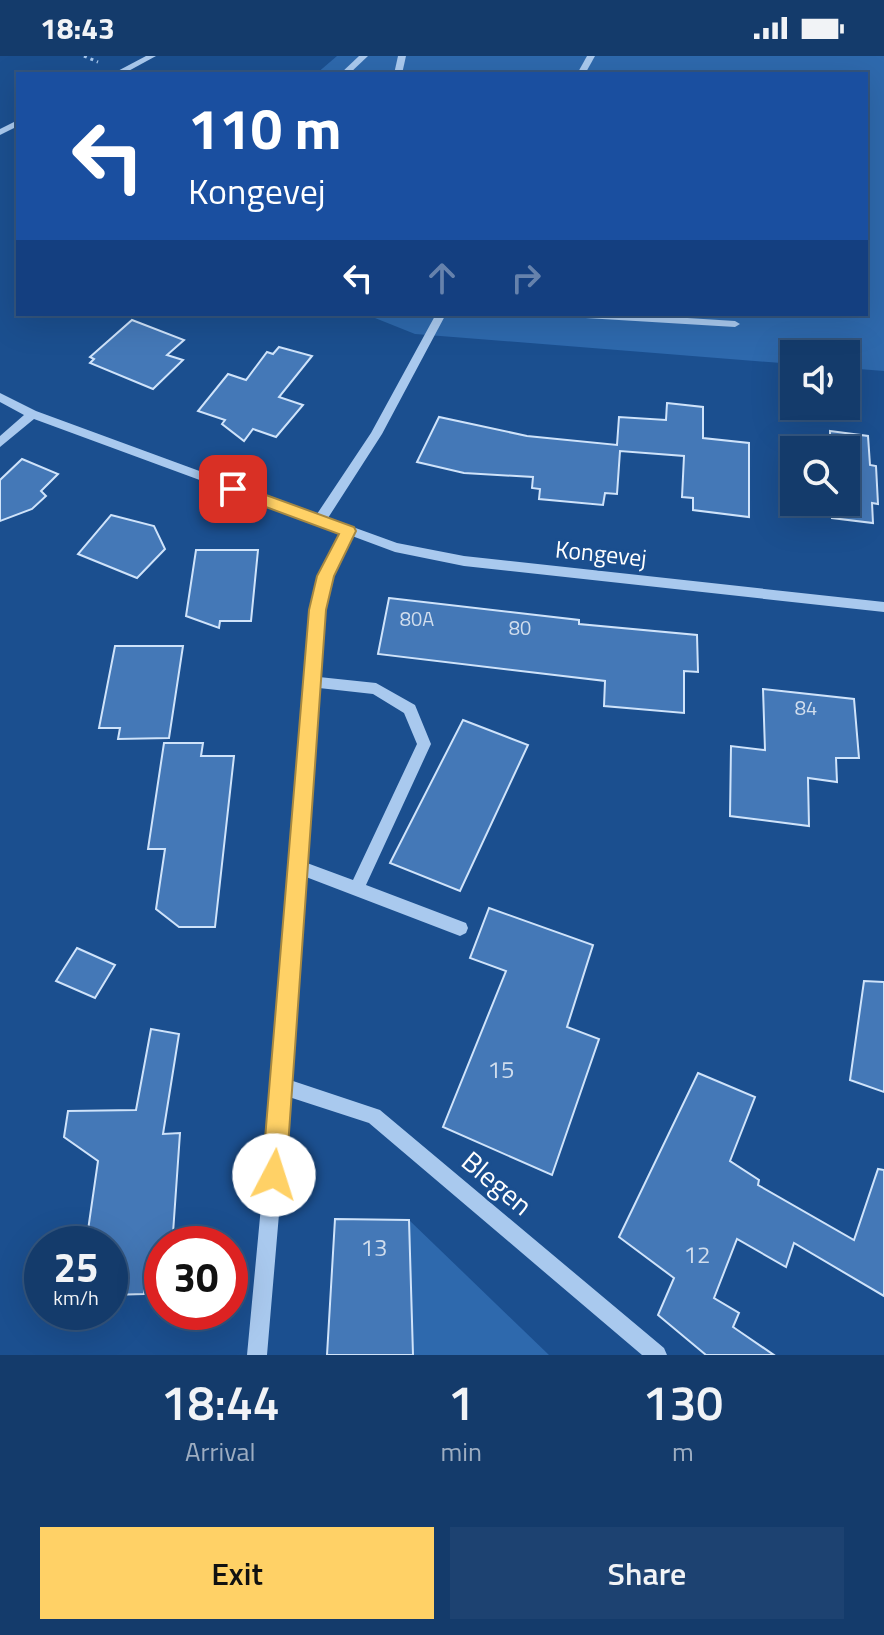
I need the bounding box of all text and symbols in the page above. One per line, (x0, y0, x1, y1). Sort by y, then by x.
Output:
text: 18:43 (40, 5, 115, 51)
text: 110 m (188, 86, 341, 171)
icon: left (56, 104, 160, 208)
text: Kongevej (188, 163, 326, 218)
icon: left (336, 256, 380, 300)
icon: ahead (420, 256, 464, 300)
icon: right (504, 256, 548, 300)
map controls (780, 340, 860, 516)
button: sound (780, 340, 860, 420)
button: search (780, 436, 860, 516)
pin (199, 455, 267, 523)
icon: arrive (211, 467, 255, 511)
street label: Kongevej (554, 530, 649, 576)
house number: 80A (400, 603, 434, 634)
house number: 80 (509, 612, 531, 643)
house number: 84 (795, 692, 817, 723)
house number: 15 (488, 1051, 514, 1087)
position arrow (232, 1133, 316, 1217)
street label: Blegen (452, 1140, 542, 1225)
speed limit sign: 30 (144, 1226, 248, 1330)
house number: 13 (361, 1229, 387, 1265)
house number: 12 (684, 1236, 710, 1272)
text: 25 (54, 1237, 98, 1298)
text: km/h (53, 1282, 99, 1313)
text: 18:44 (161, 1366, 280, 1439)
text: 1 (448, 1366, 475, 1439)
text: 130 (643, 1366, 723, 1439)
text: Arrival (185, 1432, 255, 1471)
text: min (440, 1432, 482, 1471)
text: m (672, 1432, 694, 1471)
button: Exit (40, 1527, 434, 1619)
button: Share (450, 1527, 844, 1619)

